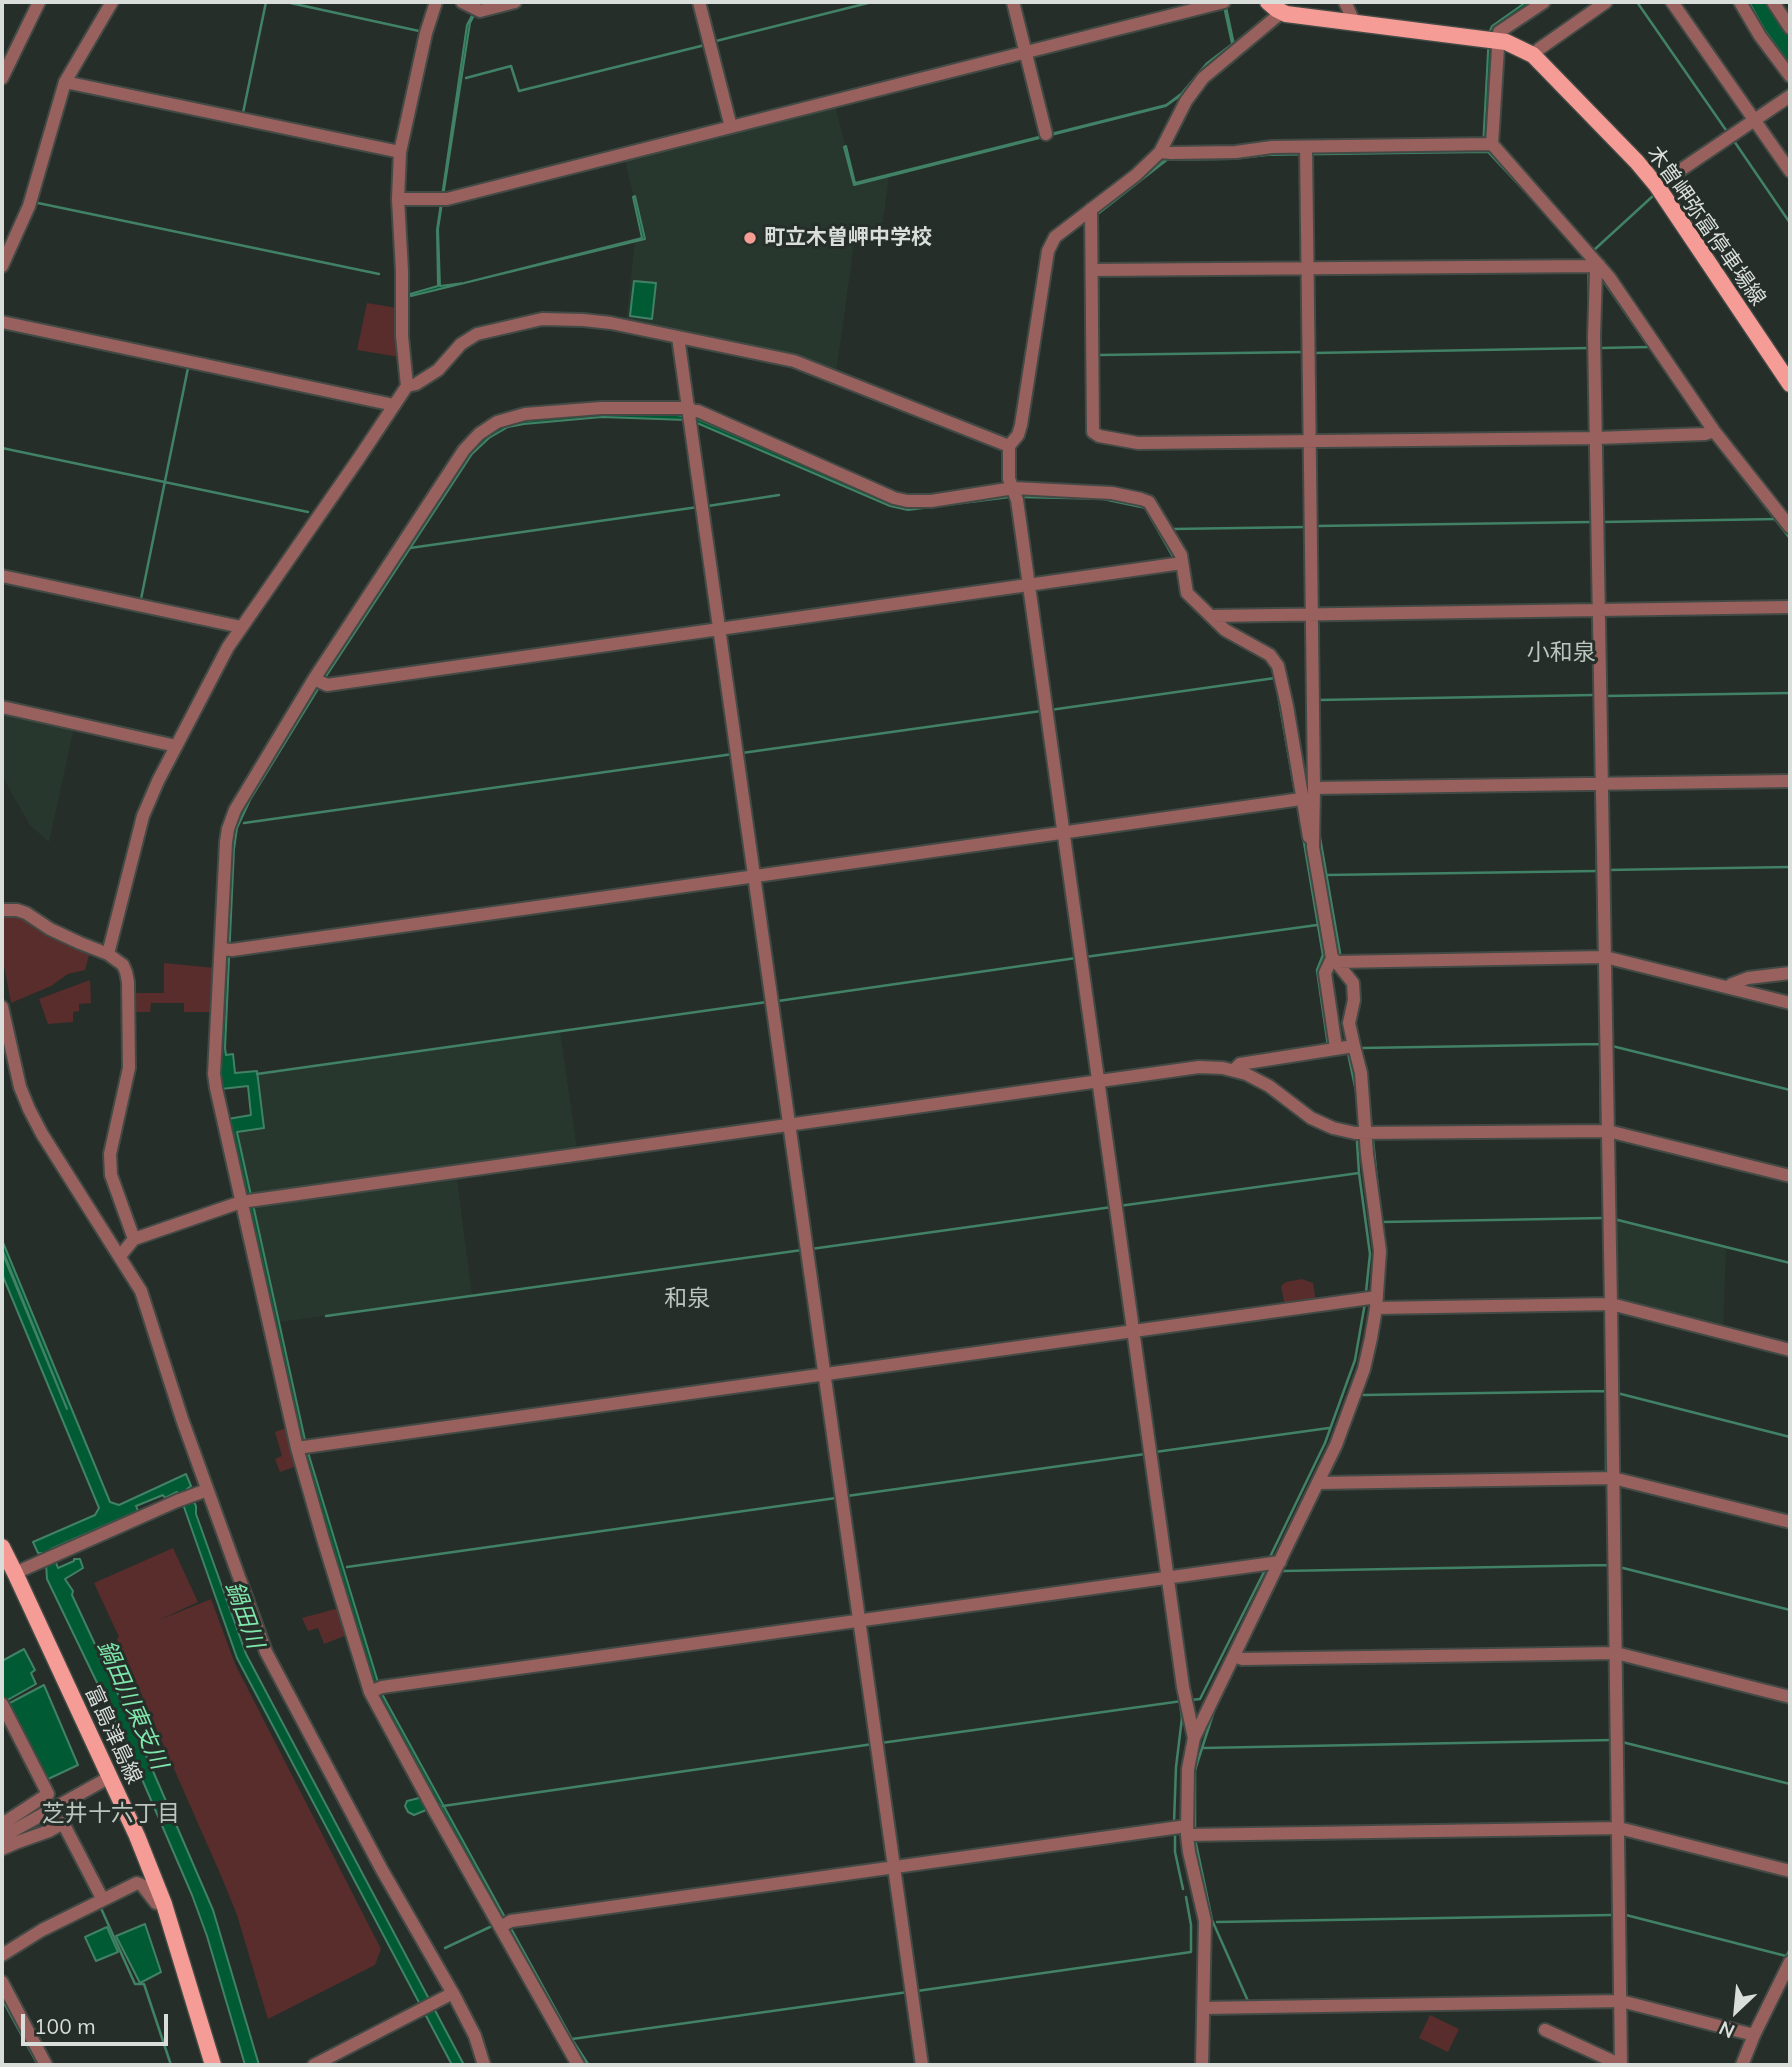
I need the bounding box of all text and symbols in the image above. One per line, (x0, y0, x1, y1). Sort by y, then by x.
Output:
street label: 木曽岬弥富停車場線 (1641, 141, 1771, 311)
place label: 町立木曽岬中学校 (764, 225, 932, 251)
marker: 町立木曽岬中学校 (742, 230, 758, 246)
district label: 小和泉 (1527, 639, 1595, 667)
district label: 和泉 (664, 1285, 710, 1313)
water label: 鍋田川 (219, 1578, 269, 1652)
water label: 鍋田川東支川 (91, 1636, 173, 1774)
street label: 富島津島線 (79, 1682, 147, 1788)
district label: 芝井十六丁目 (42, 1800, 180, 1828)
north arrow (1701, 1976, 1771, 2046)
scale bar (24, 2000, 172, 2044)
text: 100 m (34, 2013, 96, 2039)
text: N (1715, 2016, 1739, 2044)

